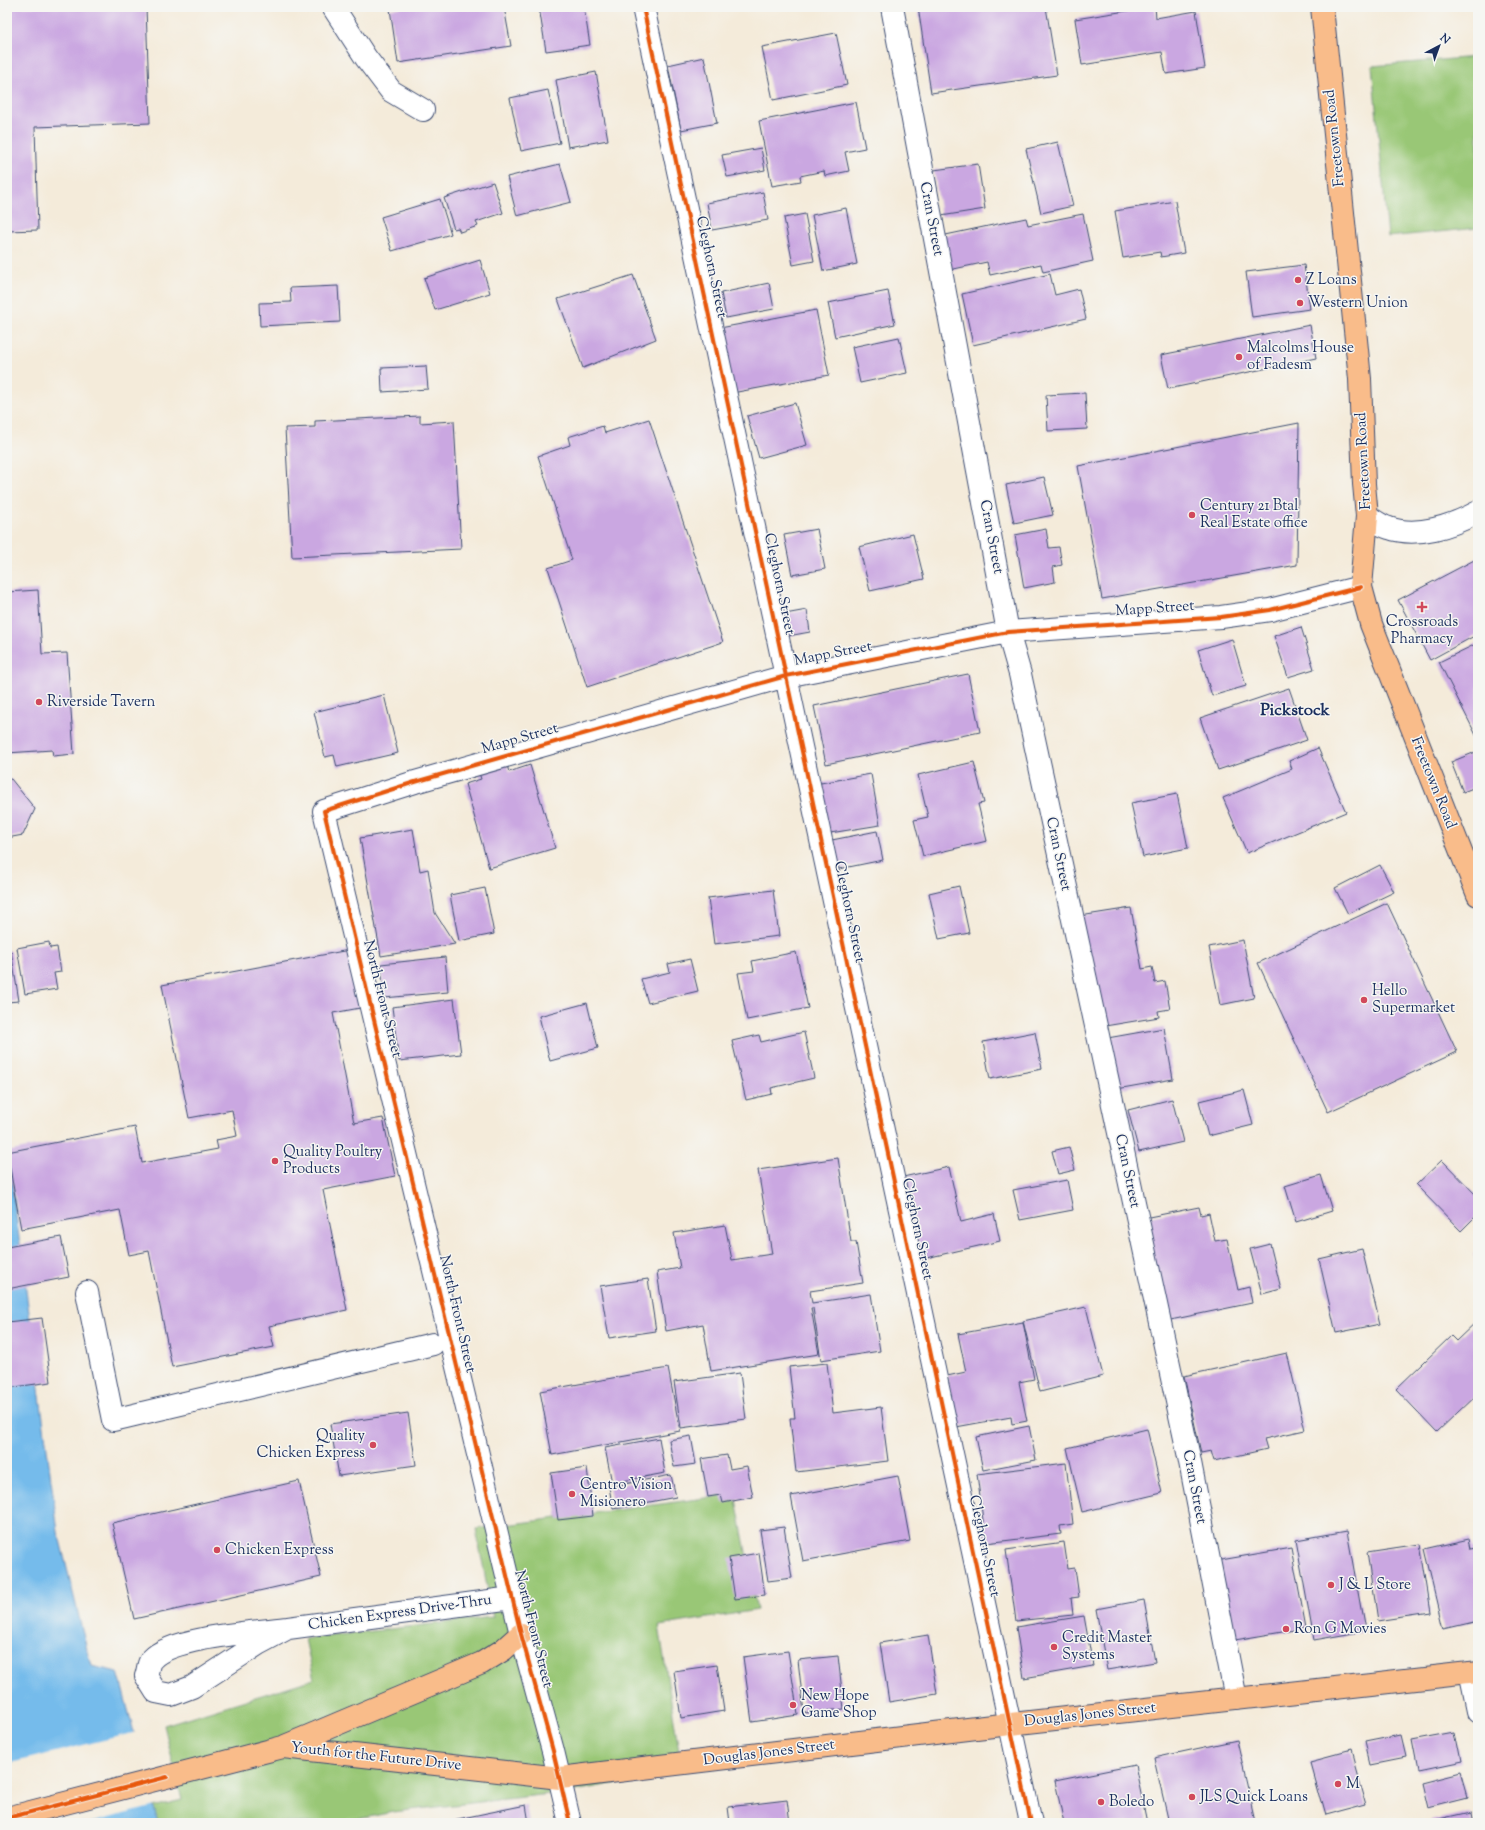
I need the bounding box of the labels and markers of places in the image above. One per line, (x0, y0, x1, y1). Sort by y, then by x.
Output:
place label: Z Loans (1306, 270, 1357, 291)
marker: Z Loans (1293, 275, 1303, 285)
place label: Western Union (1308, 293, 1408, 314)
marker: Western Union (1295, 298, 1305, 308)
place label: Malcolms House of Fadesm (1247, 338, 1354, 376)
marker: Malcolms House of Fadesm (1234, 352, 1244, 362)
place label: Century 21 Btal Real Estate office (1200, 496, 1308, 534)
marker: Century 21 Btal Real Estate office (1187, 510, 1197, 520)
marker: Crossroads Pharmacy (1417, 602, 1427, 612)
place label: Crossroads Pharmacy (1386, 612, 1458, 650)
place label: Riverside Tavern (47, 692, 156, 713)
marker: Riverside Tavern (34, 697, 44, 707)
place label: Hello Supermarket (1372, 981, 1455, 1019)
marker: Hello Supermarket (1359, 995, 1369, 1005)
place label: Quality Poultry Products (283, 1142, 383, 1180)
marker: Quality Poultry Products (270, 1156, 280, 1166)
place label: Quality Chicken Express (256, 1426, 366, 1464)
marker: Quality Chicken Express (368, 1440, 378, 1450)
place label: Centro Vision Misionero (580, 1475, 672, 1513)
marker: Centro Vision Misionero (567, 1489, 577, 1499)
place label: Chicken Express (225, 1540, 334, 1561)
marker: Chicken Express (212, 1545, 222, 1555)
place label: J & L Store (1338, 1575, 1411, 1596)
marker: J & L Store (1326, 1580, 1336, 1590)
place label: Ron G Movies (1294, 1619, 1386, 1640)
marker: Ron G Movies (1281, 1624, 1291, 1634)
place label: Credit Master Systems (1062, 1628, 1152, 1666)
marker: Credit Master Systems (1049, 1642, 1059, 1652)
place label: New Hope Game Shop (801, 1686, 877, 1724)
marker: New Hope Game Shop (788, 1700, 798, 1710)
place label: M (1346, 1774, 1360, 1795)
marker: M (1333, 1779, 1343, 1789)
place label: JLS Quick Loans (1199, 1787, 1308, 1808)
place label: Boledo (1109, 1792, 1154, 1813)
marker: JLS Quick Loans (1187, 1792, 1197, 1802)
marker: Boledo (1096, 1797, 1106, 1807)

